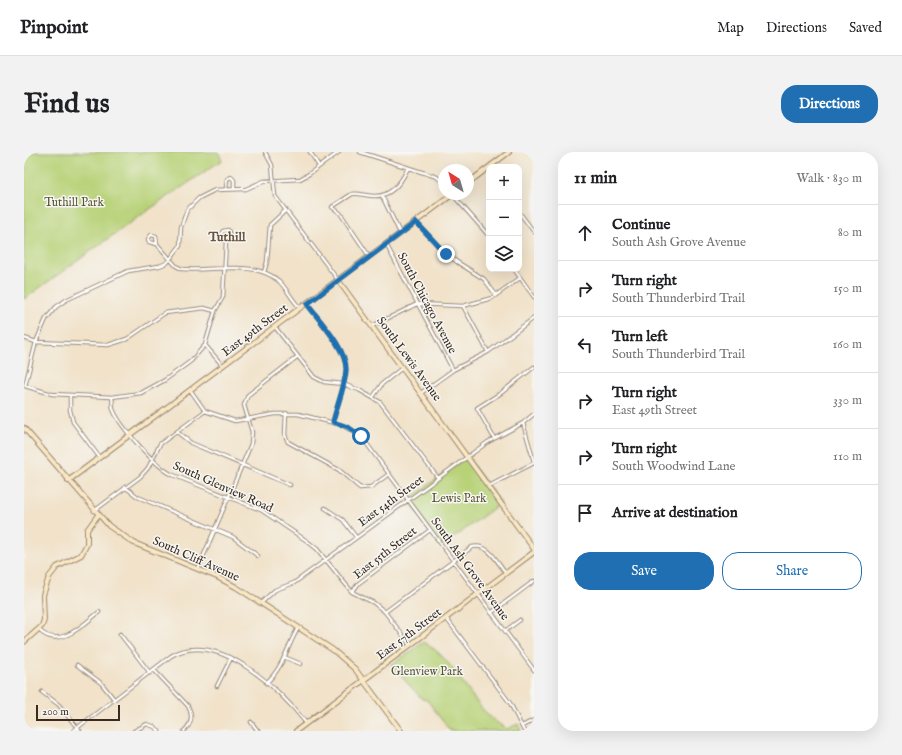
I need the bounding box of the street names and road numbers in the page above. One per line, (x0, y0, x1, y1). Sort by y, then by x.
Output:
street label: South Chicago Avenue (394, 250, 460, 357)
street label: East 49th Street (219, 300, 291, 360)
street label: South Lewis Avenue (373, 314, 445, 405)
street label: South Glenview Road (171, 458, 276, 516)
street label: East 54th Street (355, 472, 427, 530)
street label: South Ash Grove Avenue (428, 515, 513, 624)
street label: East 55th Street (350, 524, 420, 582)
street label: South Cliff Avenue (150, 533, 242, 585)
street label: East 57th Street (374, 605, 444, 663)

